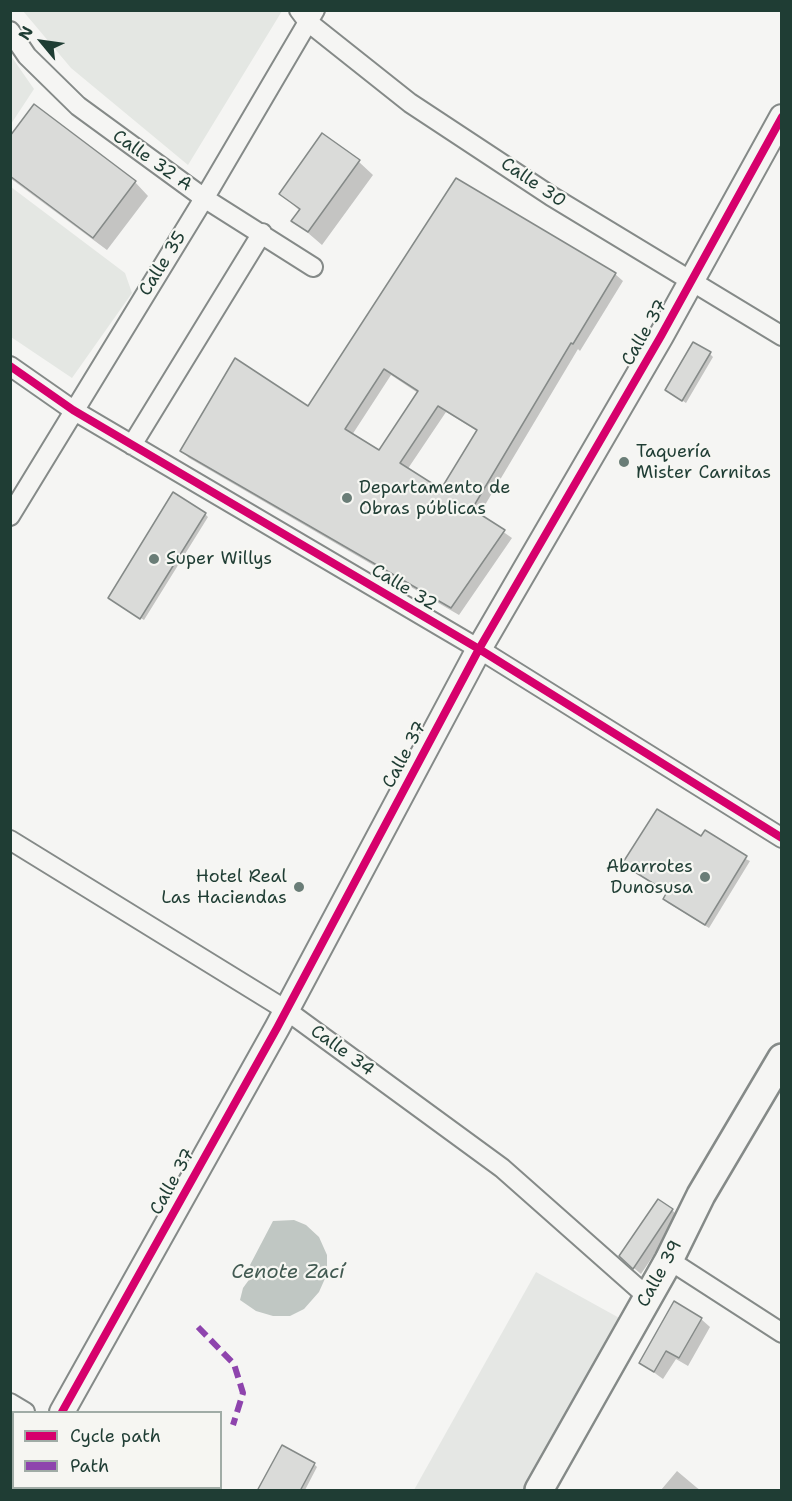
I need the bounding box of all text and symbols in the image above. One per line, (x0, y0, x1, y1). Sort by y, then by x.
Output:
north arrow (12, 12, 72, 72)
text: N (14, 22, 38, 44)
street label: Calle 32 A (108, 126, 196, 196)
street label: Calle 30 (496, 153, 570, 213)
street label: Calle 35 (135, 228, 191, 300)
street label: Calle 37 (618, 296, 672, 370)
place label: Taquería Mister Carnitas (636, 441, 771, 484)
marker: Taquería Mister Carnitas (617, 455, 631, 469)
place label: Departamento de Obras públicas (359, 477, 510, 520)
marker: Departamento de Obras públicas (340, 491, 354, 505)
place label: Super Willys (166, 548, 272, 570)
marker: Super Willys (147, 552, 161, 566)
street label: Calle 32 (367, 560, 441, 616)
street label: Calle 37 (378, 718, 432, 792)
place label: Abarrotes Dunosusa (606, 856, 693, 898)
place label: Hotel Real Las Haciendas (161, 866, 287, 908)
marker: Abarrotes Dunosusa (698, 870, 712, 884)
marker: Hotel Real Las Haciendas (292, 880, 306, 894)
street label: Calle 34 (306, 1021, 378, 1081)
street label: Calle 37 (146, 1145, 200, 1219)
street label: Calle 39 (633, 1237, 687, 1311)
water label: Cenote Zací (231, 1261, 345, 1285)
legend (12, 1411, 222, 1489)
text: Cycle path (70, 1424, 161, 1448)
text: Path (70, 1454, 109, 1478)

